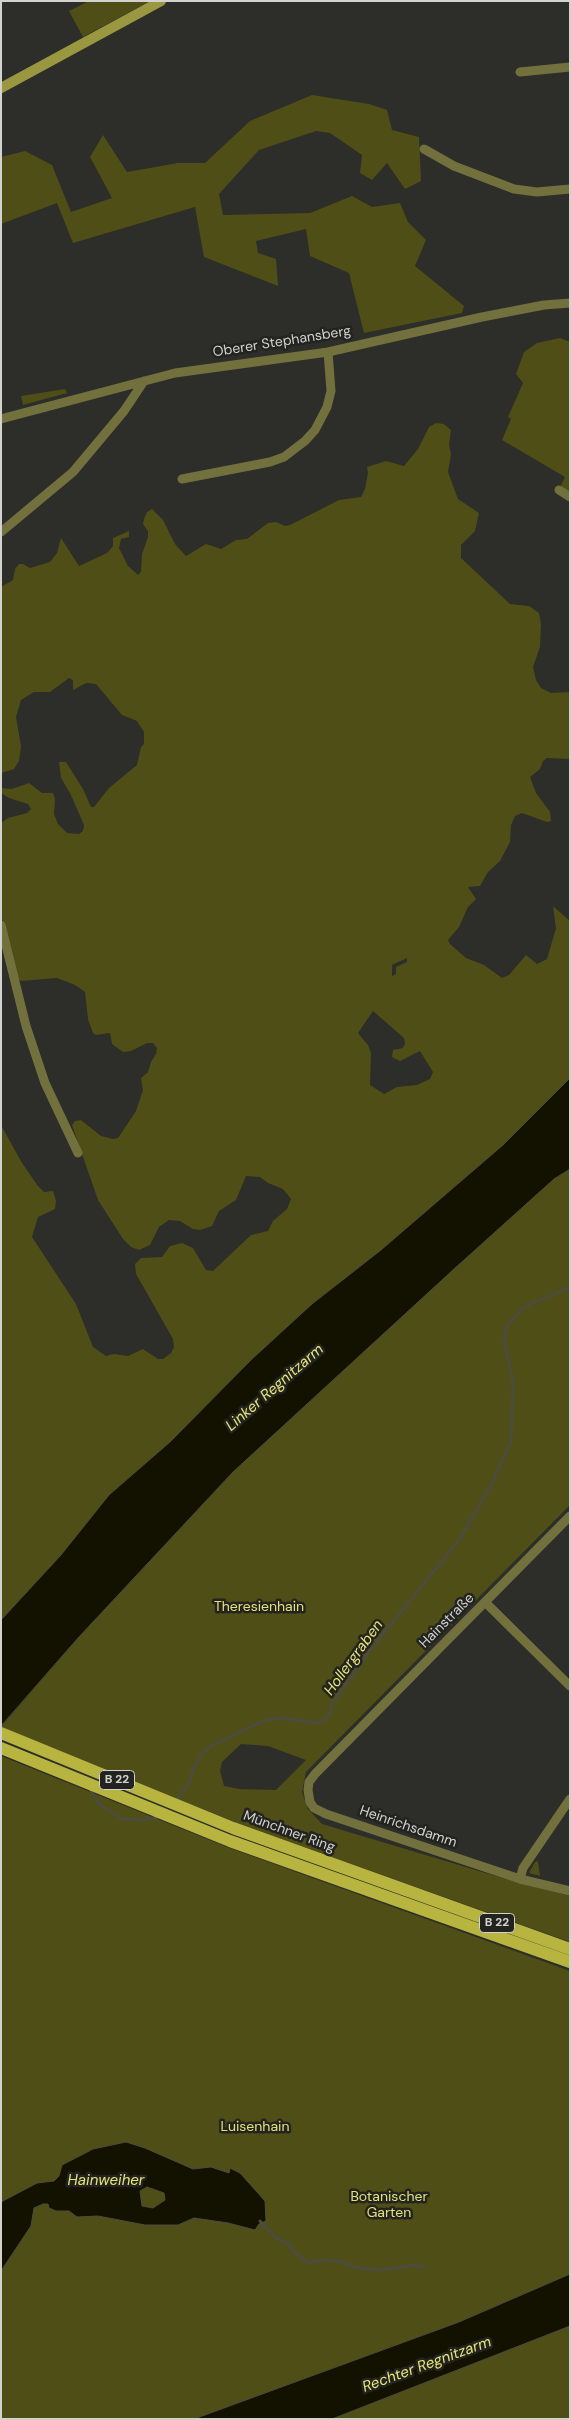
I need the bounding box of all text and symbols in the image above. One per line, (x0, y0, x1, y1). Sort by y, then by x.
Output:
street label: Oberer Stephansberg (212, 323, 352, 361)
water label: Linker Regnitzarm (223, 1341, 327, 1435)
street label: Hainstraße (416, 1590, 478, 1652)
park label: Theresienhain (214, 1599, 304, 1615)
water label: Hollergraben (321, 1617, 387, 1699)
road number: B 22 (100, 1770, 134, 1790)
street label: Heinrichsdamm (357, 1802, 459, 1852)
street label: Münchner Ring (241, 1808, 337, 1856)
road number: B 22 (480, 1914, 514, 1932)
park label: Luisenhain (221, 2119, 289, 2135)
water label: Hainweiher (68, 2172, 144, 2190)
park label: Botanischer Garten (350, 2189, 428, 2222)
water label: Rechter Regnitzarm (360, 2333, 494, 2397)

